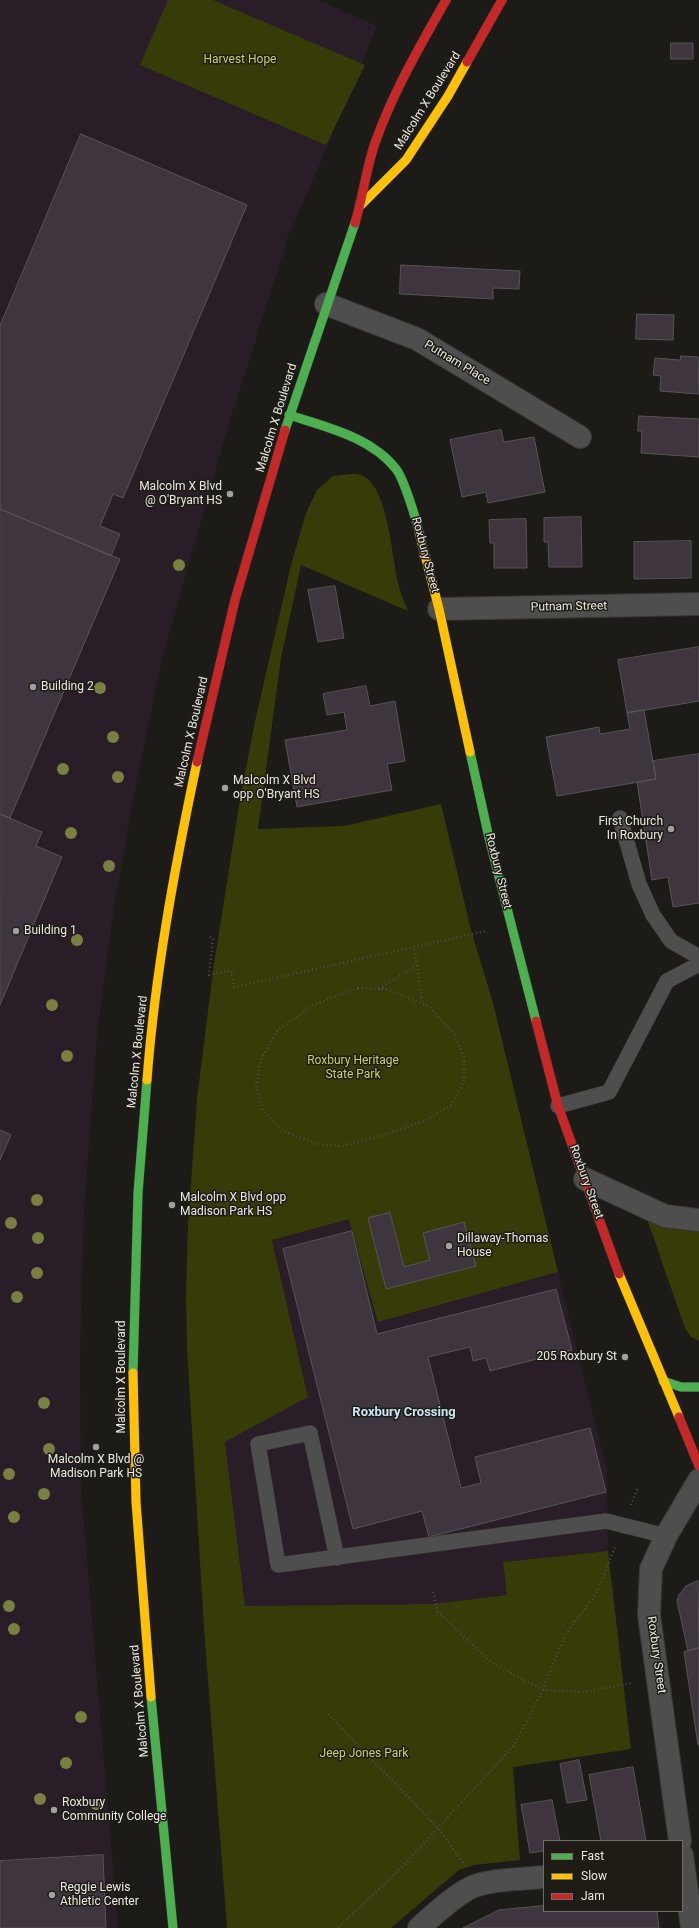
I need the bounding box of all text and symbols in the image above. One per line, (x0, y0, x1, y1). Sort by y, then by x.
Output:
street label: Malcolm X Boulevard (392, 49, 464, 153)
park label: Harvest Hope (204, 53, 276, 67)
street label: Putnam Place (421, 338, 493, 388)
street label: Malcolm X Boulevard (254, 362, 300, 474)
place label: Malcolm X Blvd @ O'Bryant HS (139, 480, 222, 508)
marker: Malcolm X Blvd @ O'Bryant HS (225, 489, 235, 499)
street label: Roxbury Street (408, 516, 442, 594)
street label: Putnam Street (531, 599, 607, 615)
street label: Malcolm X Boulevard (172, 675, 212, 789)
place label: Building 2 (41, 680, 94, 694)
marker: Building 2 (28, 682, 38, 692)
place label: Malcolm X Blvd opp O'Bryant HS (233, 774, 320, 802)
marker: Malcolm X Blvd opp O'Bryant HS (220, 783, 230, 793)
place label: First Church In Roxbury (598, 815, 663, 843)
marker: First Church In Roxbury (666, 824, 676, 834)
street label: Roxbury Street (482, 831, 514, 911)
place label: Building 1 (24, 924, 77, 938)
marker: Building 1 (11, 926, 21, 936)
street label: Malcolm X Boulevard (125, 995, 151, 1109)
park label: Roxbury Heritage State Park (307, 1054, 399, 1082)
street label: Roxbury Street (566, 1143, 606, 1221)
place label: Malcolm X Blvd opp Madison Park HS (180, 1191, 286, 1219)
marker: Malcolm X Blvd opp Madison Park HS (167, 1200, 177, 1210)
place label: Dillaway-Thomas House (457, 1232, 548, 1260)
marker: Dillaway-Thomas House (444, 1241, 454, 1251)
street label: Malcolm X Boulevard (115, 1320, 129, 1434)
place label: 205 Roxbury St (536, 1350, 617, 1364)
marker: 205 Roxbury St (620, 1352, 630, 1362)
district label: Roxbury Crossing (352, 1405, 456, 1421)
marker: Malcolm X Blvd @ Madison Park HS (91, 1442, 101, 1452)
place label: Malcolm X Blvd @ Madison Park HS (48, 1453, 144, 1481)
street label: Roxbury Street (643, 1615, 669, 1695)
street label: Malcolm X Boulevard (128, 1644, 152, 1758)
park label: Jeep Jones Park (320, 1747, 408, 1761)
place label: Roxbury Community College (62, 1796, 166, 1824)
marker: Roxbury Community College (49, 1805, 59, 1815)
legend (543, 1840, 683, 1912)
text: Fast (581, 1849, 604, 1863)
text: Slow (581, 1869, 607, 1883)
place label: Reggie Lewis Athletic Center (60, 1881, 139, 1909)
text: Jam (581, 1889, 605, 1903)
marker: Reggie Lewis Athletic Center (47, 1890, 57, 1900)

